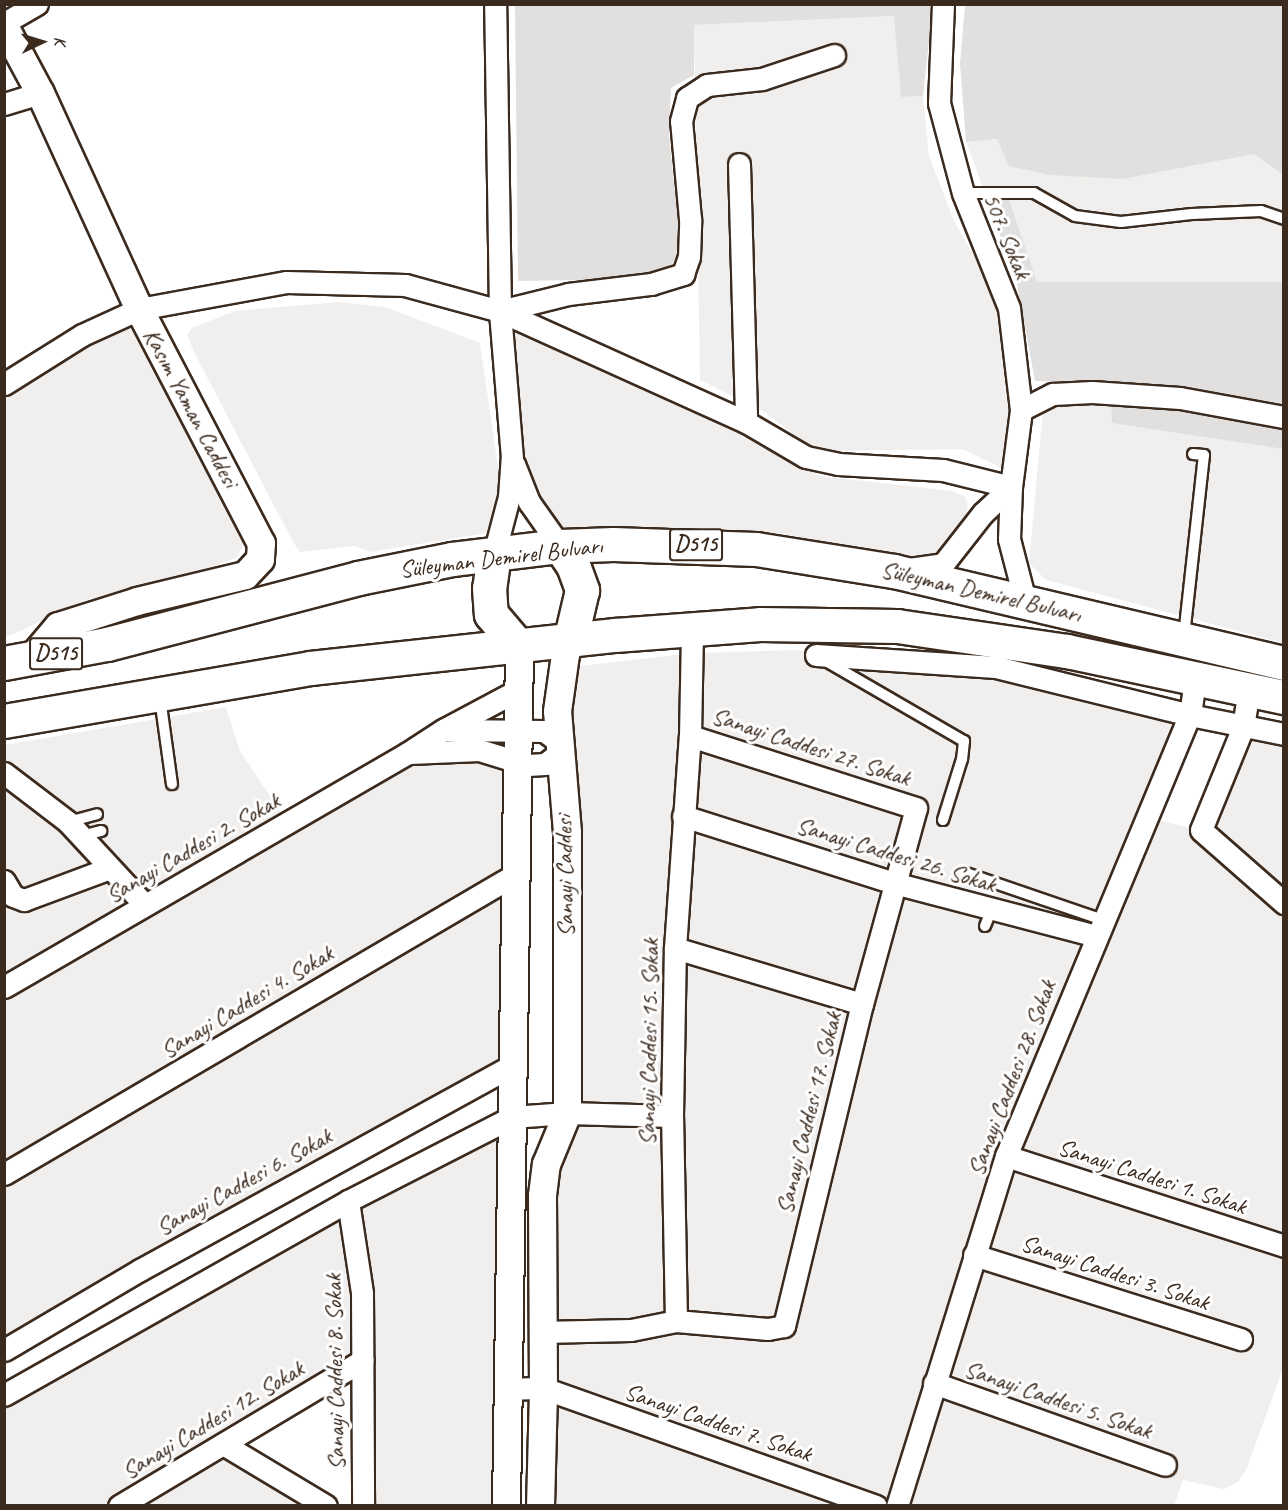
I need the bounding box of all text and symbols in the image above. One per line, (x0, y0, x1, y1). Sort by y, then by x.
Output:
north arrow (12, 12, 72, 72)
text: K (50, 36, 70, 45)
street label: 507. Sokak (977, 189, 1037, 283)
street label: Kasım Yaman Caddesi (137, 324, 245, 492)
road number: D515 (669, 526, 723, 564)
street label: Süleyman Demirel Bulvarı (399, 531, 603, 585)
street label: Süleyman Demirel Bulvarı (879, 555, 1083, 629)
road number: D515 (29, 635, 83, 673)
street label: Sanayi Caddesi 27. Sokak (708, 701, 914, 793)
street label: Sanayi Caddesi 2. Sokak (101, 786, 285, 910)
street label: Sanayi Caddesi 26. Sokak (793, 811, 999, 899)
street label: Sanayi Caddesi (550, 815, 580, 937)
street label: Sanayi Caddesi 15. Sokak (633, 938, 665, 1146)
street label: Sanayi Caddesi 4. Sokak (156, 939, 338, 1065)
street label: Sanayi Caddesi 28. Sokak (961, 976, 1063, 1180)
street label: Sanayi Caddesi 17. Sokak (770, 1009, 848, 1217)
street label: Sanayi Caddesi 6. Sokak (151, 1122, 337, 1242)
street label: Sanayi Caddesi 1. Sokak (1054, 1133, 1250, 1221)
street label: Sanayi Caddesi 3. Sokak (1017, 1229, 1213, 1317)
street label: Sanayi Caddesi 8. Sokak (319, 1274, 351, 1470)
street label: Sanayi Caddesi 12. Sokak (117, 1354, 309, 1486)
street label: Sanayi Caddesi 5. Sokak (961, 1354, 1155, 1446)
street label: Sanayi Caddesi 7. Sokak (621, 1377, 815, 1469)

